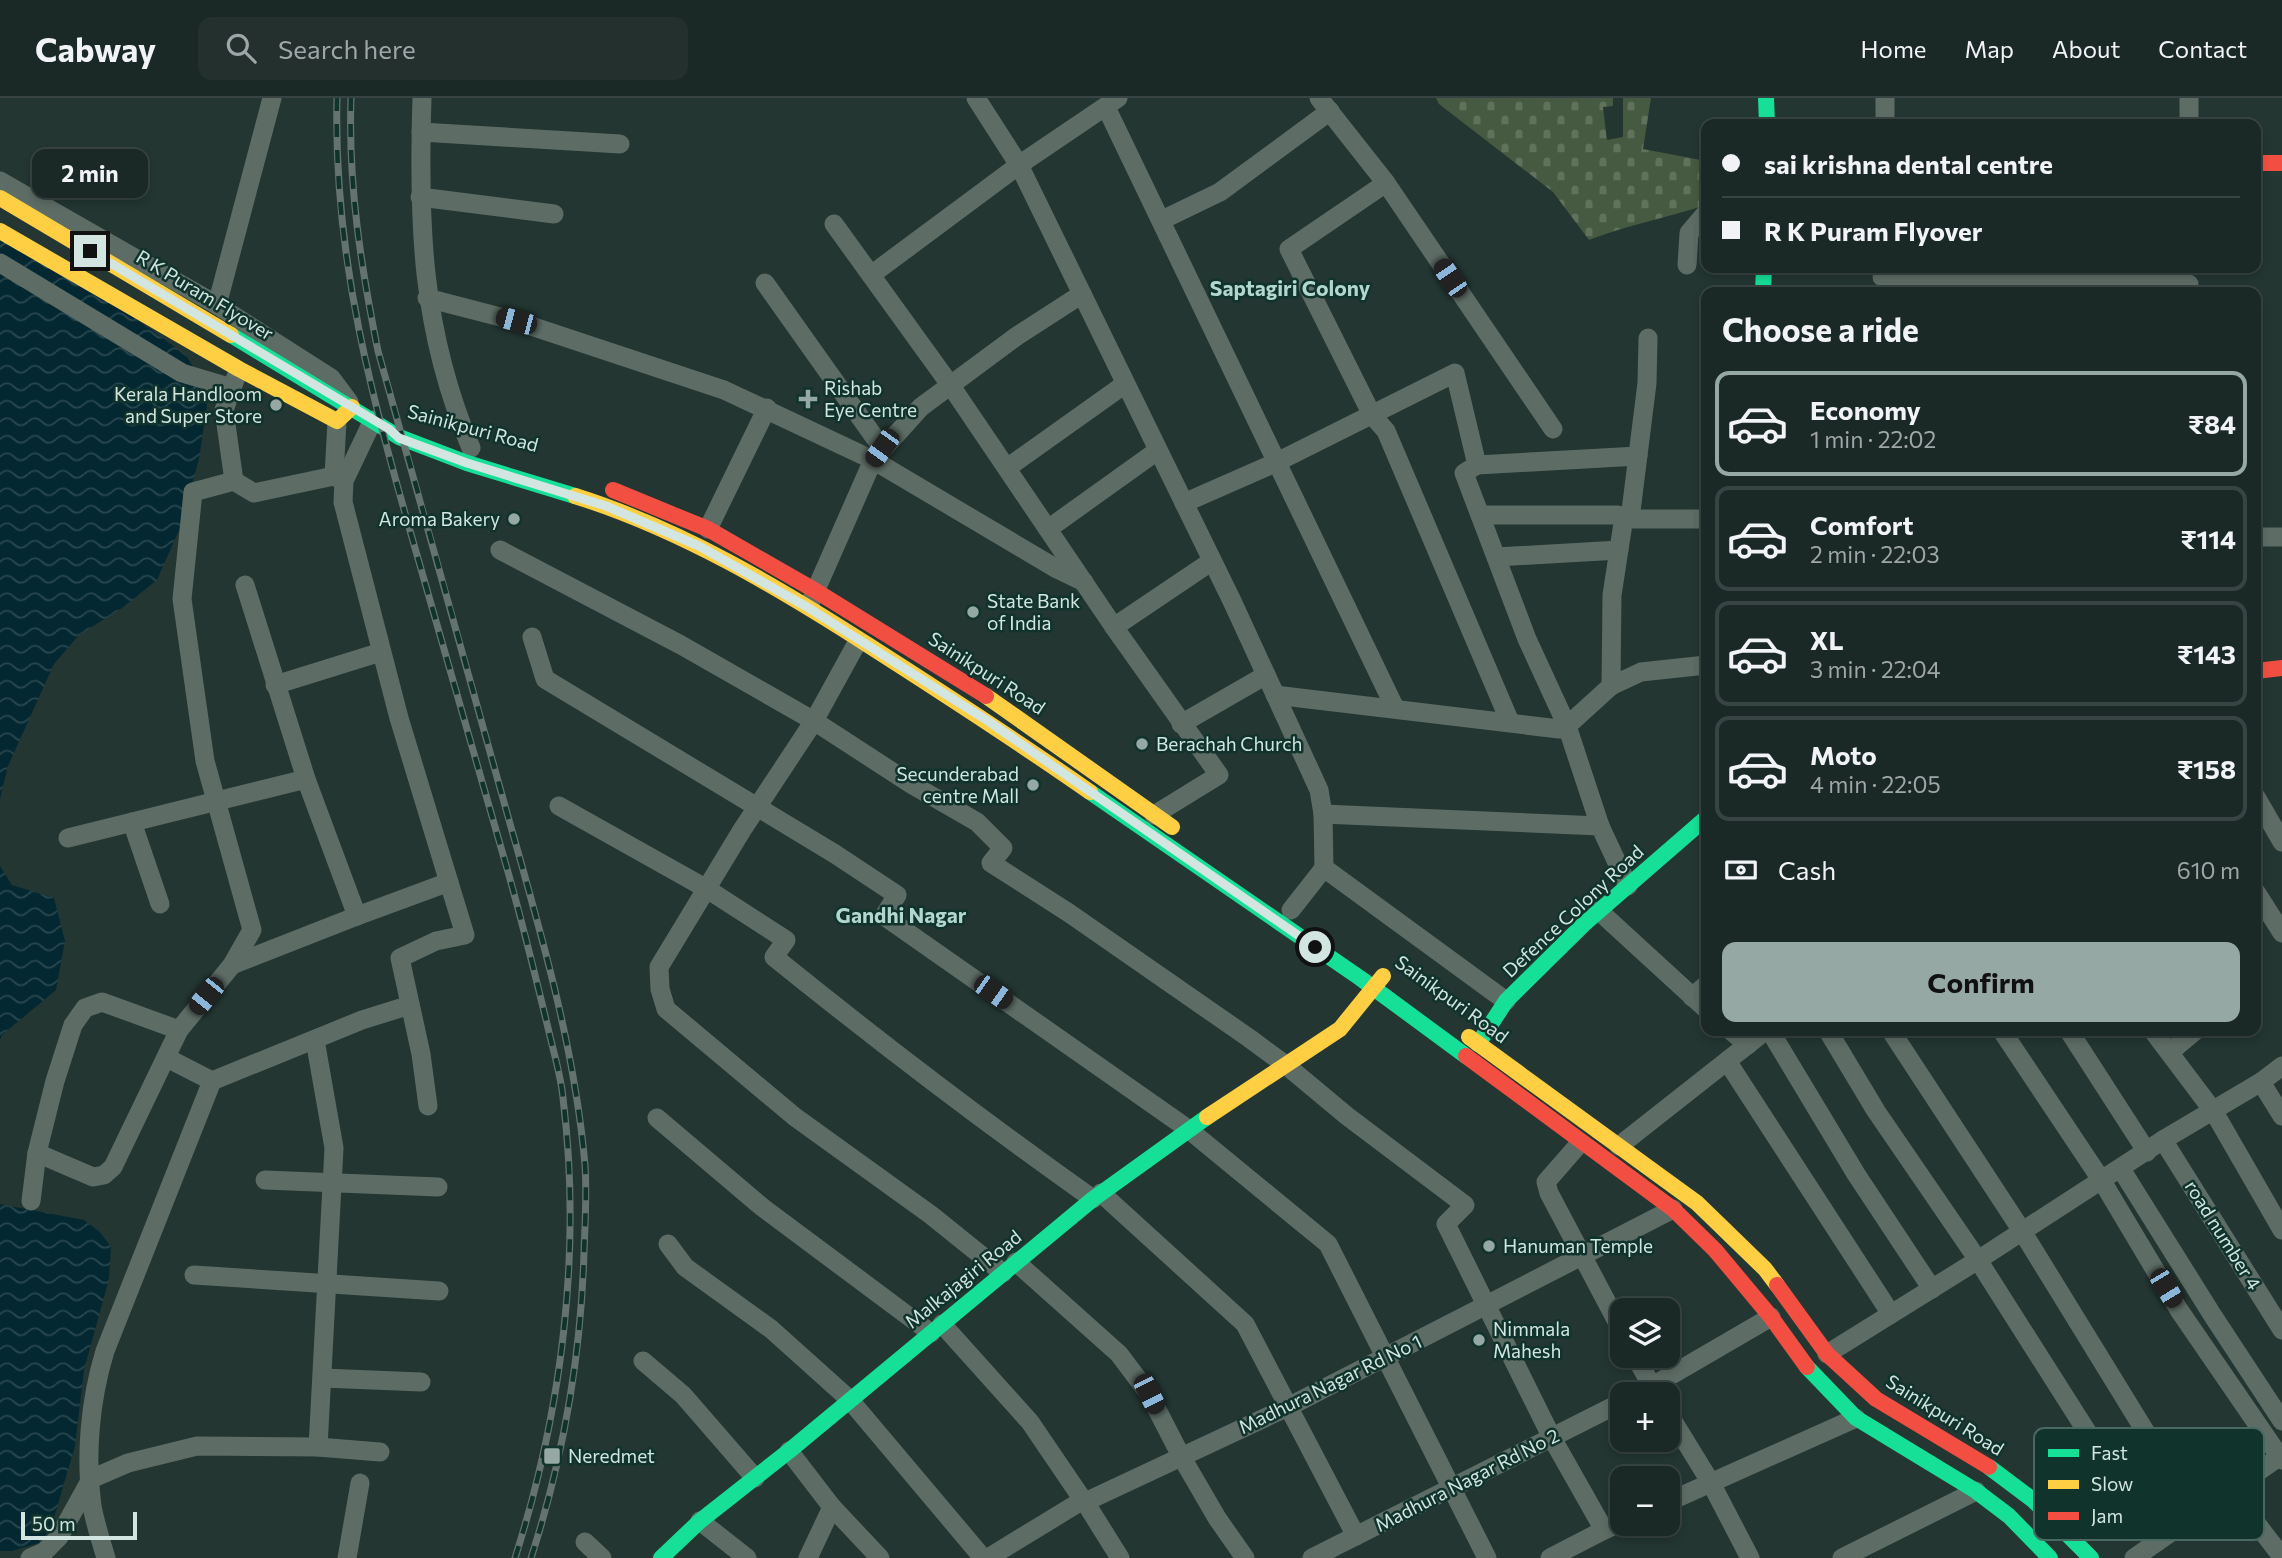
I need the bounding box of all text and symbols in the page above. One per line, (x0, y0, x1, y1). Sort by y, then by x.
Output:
search box (198, 17, 688, 80)
text: Cabway (35, 28, 156, 69)
icon: search (222, 29, 260, 67)
text: Search here (278, 33, 416, 64)
text: Home (1861, 34, 1927, 63)
text: Map (1965, 34, 2014, 63)
text: About (2052, 34, 2120, 63)
text: Contact (2158, 34, 2247, 63)
text: sai krishna dental centre (1764, 148, 2053, 179)
callout: 2 min (32, 150, 148, 198)
text: 2 min (61, 159, 119, 187)
text: R K Puram Flyover (1764, 215, 1982, 246)
route end (74, 235, 106, 267)
street label: R K Puram Flyover (132, 245, 278, 345)
car (1430, 255, 1471, 301)
district label: Saptagiri Colony (1210, 275, 1371, 300)
car (493, 305, 540, 337)
text: Choose a ride (1722, 309, 1919, 349)
place label: Rishab Eye Centre (824, 376, 917, 421)
place label: Kerala Handloom and Super Store (114, 382, 262, 427)
marker: Rishab Eye Centre (798, 389, 818, 409)
icon: car (1726, 392, 1789, 455)
text: Economy (1810, 394, 1921, 425)
marker: Kerala Handloom and Super Store (268, 397, 284, 413)
street label: Sainikpuri Road (405, 399, 541, 456)
text: ₹84 (2188, 408, 2236, 439)
car (862, 425, 903, 471)
text: 1 min · 22:02 (1810, 425, 1936, 453)
place label: Aroma Bakery (379, 507, 500, 530)
icon: car (1726, 507, 1789, 570)
text: Comfort (1810, 509, 1913, 540)
marker: Aroma Bakery (506, 511, 522, 527)
text: ₹114 (2180, 523, 2236, 554)
text: 2 min · 22:03 (1810, 540, 1940, 568)
place label: State Bank of India (987, 589, 1080, 634)
marker: State Bank of India (965, 604, 981, 620)
icon: car (1726, 622, 1789, 685)
text: XL (1810, 624, 1844, 655)
street label: Sainikpuri Road (925, 626, 1050, 719)
text: ₹143 (2177, 638, 2236, 669)
text: 3 min · 22:04 (1810, 655, 1941, 683)
place label: Berachah Church (1156, 732, 1302, 755)
marker: Berachah Church (1134, 736, 1150, 752)
icon: car (1726, 737, 1789, 800)
text: Moto (1810, 739, 1877, 770)
text: ₹158 (2177, 753, 2236, 784)
place label: Secunderabad centre Mall (896, 762, 1019, 807)
text: 4 min · 22:05 (1810, 770, 1941, 798)
marker: Secunderabad centre Mall (1025, 777, 1041, 793)
street label: Defence Colony Road (1498, 839, 1648, 982)
icon: cash (1722, 851, 1760, 889)
text: Cash (1778, 854, 1836, 885)
text: 610 m (2177, 856, 2240, 884)
district label: Gandhi Nagar (836, 902, 967, 927)
route start (1299, 931, 1331, 963)
button: Confirm (1722, 942, 2240, 1022)
street label: Sainikpuri Road (1391, 950, 1513, 1047)
car (970, 971, 1017, 1013)
car (185, 973, 228, 1019)
street label: road number 4 (2181, 1176, 2266, 1294)
street label: Malkajagiri Road (900, 1225, 1026, 1333)
place label: Hanuman Temple (1503, 1234, 1653, 1257)
marker: Hanuman Temple (1481, 1238, 1497, 1254)
car (2147, 1265, 2186, 1311)
map controls (1610, 1298, 1680, 1536)
button: layers (1610, 1298, 1680, 1368)
place label: Nimmala Mahesh (1493, 1317, 1570, 1362)
street label: Madhura Nagar Rd No 1 (1234, 1329, 1425, 1438)
marker: Nimmala Mahesh (1471, 1332, 1487, 1348)
street label: Sainikpuri Road (1882, 1369, 2008, 1460)
car (1131, 1371, 1168, 1417)
button: + (1610, 1382, 1680, 1452)
street label: Madhura Nagar Rd No 2 (1371, 1423, 1563, 1536)
legend (2034, 1428, 2264, 1540)
text: Fast (2091, 1441, 2128, 1464)
place label: Neredmet (568, 1444, 655, 1467)
marker: Neredmet (542, 1446, 562, 1466)
button: − (1610, 1466, 1680, 1536)
text: Slow (2091, 1472, 2133, 1495)
text: Jam (2091, 1504, 2123, 1527)
scale bar (21, 1509, 136, 1541)
text: 50 m (32, 1512, 76, 1535)

